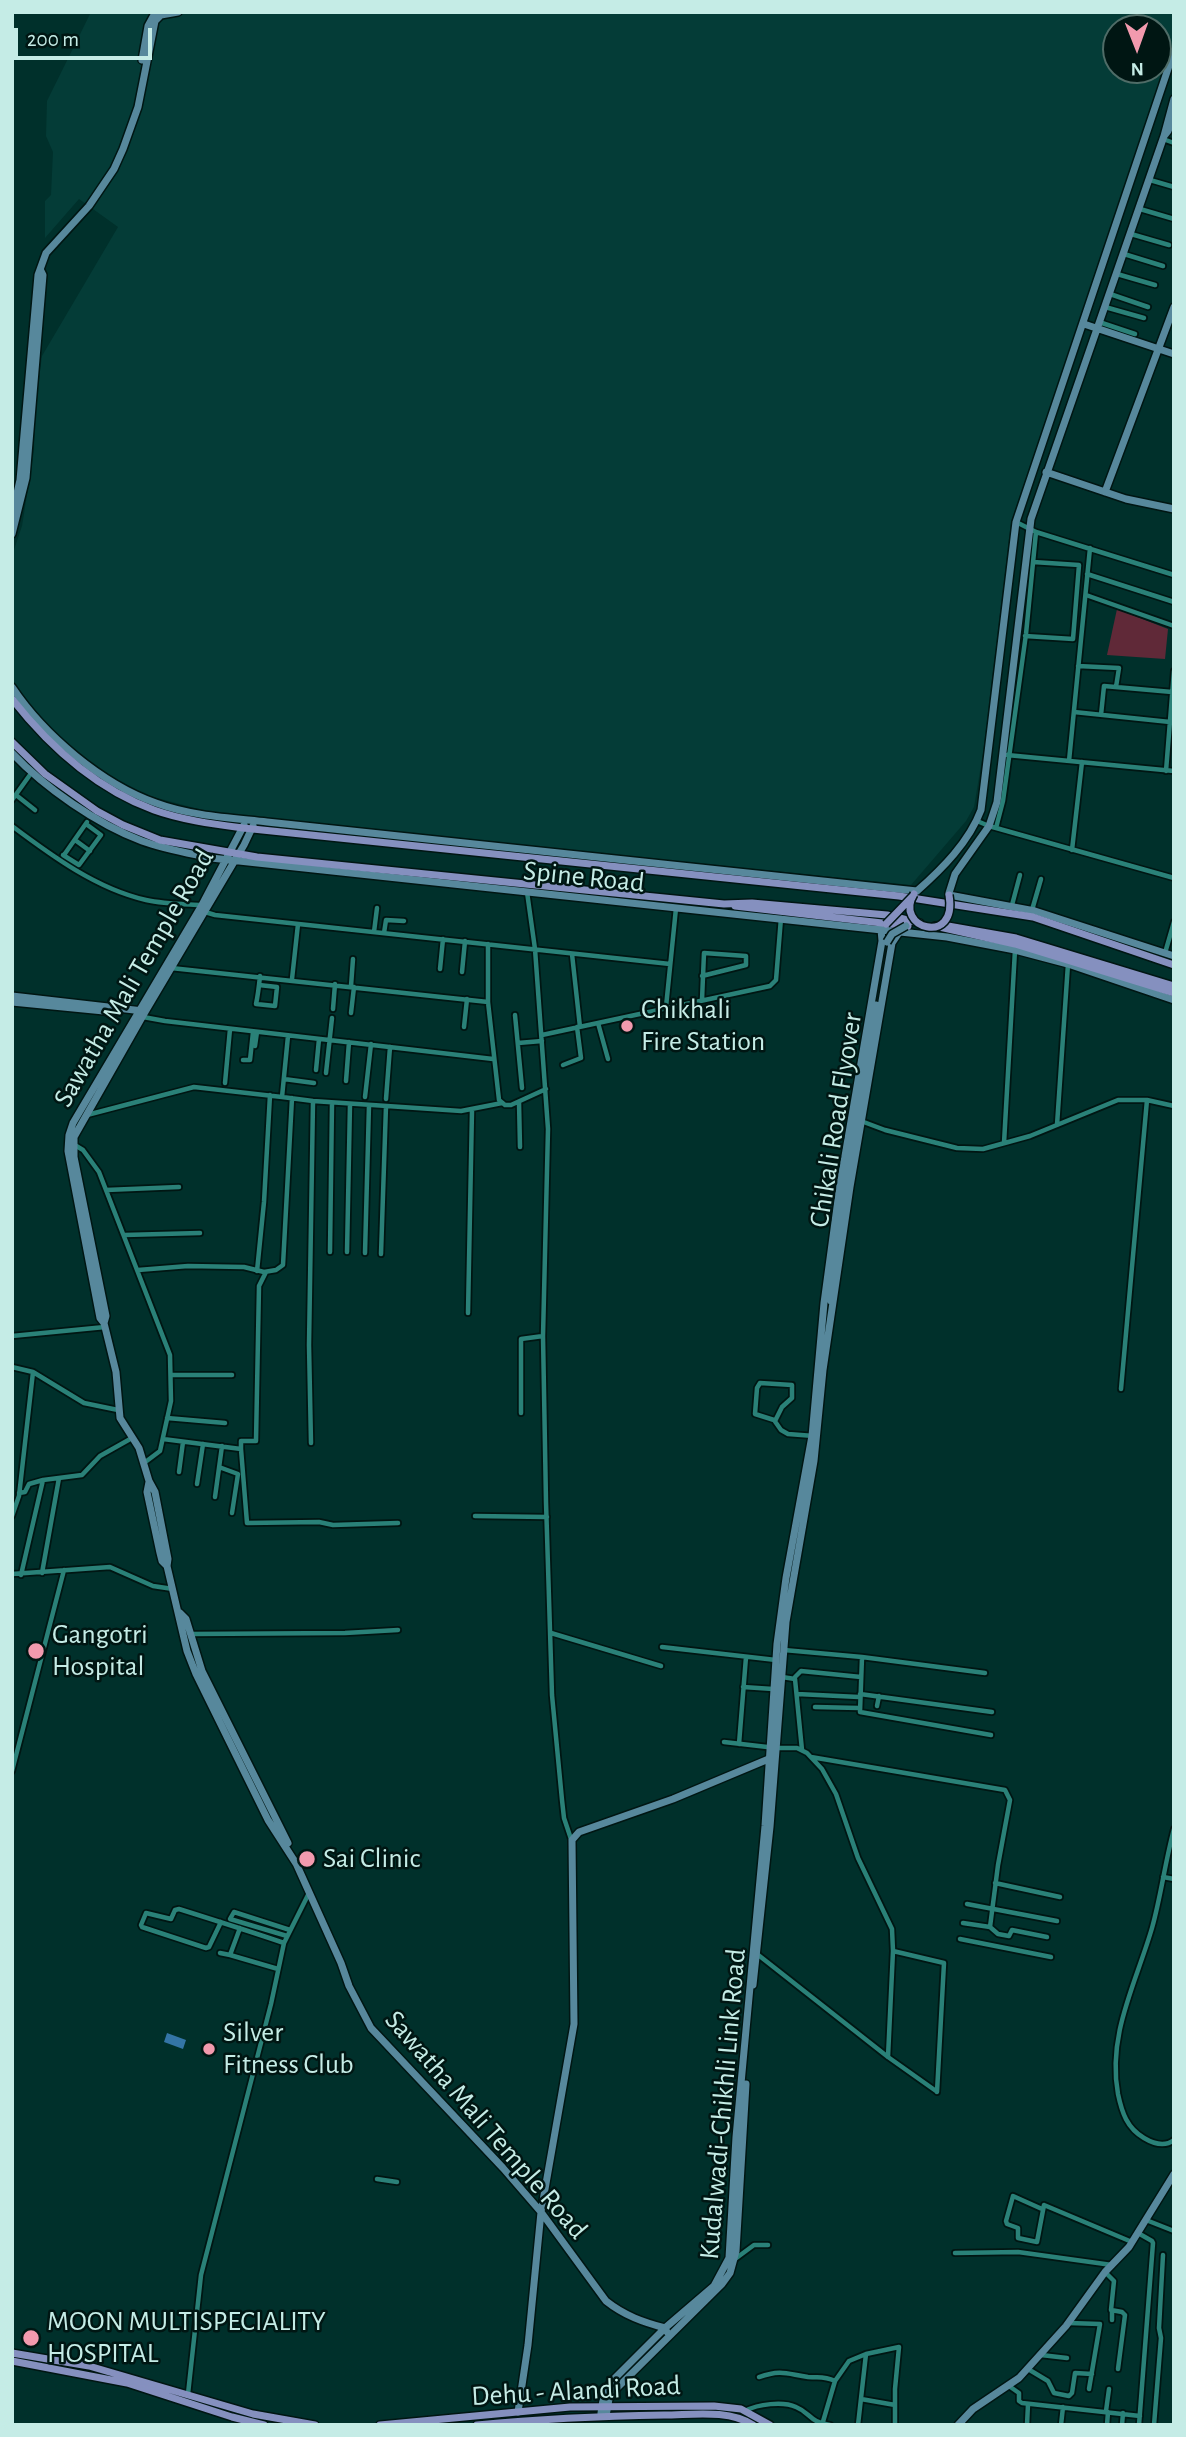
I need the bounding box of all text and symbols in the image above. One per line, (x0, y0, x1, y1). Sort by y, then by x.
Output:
scale bar (18, 14, 156, 58)
north arrow (1102, 14, 1172, 84)
text: 200 m (27, 29, 79, 50)
text: N (1131, 59, 1144, 78)
street label: Sawatha Mali Temple Road (46, 843, 222, 1113)
street label: Spine Road (522, 854, 646, 900)
place label: Chikhali Fire Station (641, 993, 765, 1059)
street label: Chikali Road Flyover (802, 1010, 870, 1230)
marker: Chikhali Fire Station (619, 1018, 635, 1034)
place label: Gangotri Hospital (52, 1618, 148, 1684)
marker: Gangotri Hospital (26, 1641, 46, 1661)
place label: Sai Clinic (323, 1842, 420, 1876)
marker: Sai Clinic (297, 1849, 317, 1869)
street label: Kudalwadi-Chikhli Link Road (693, 1947, 753, 2261)
street label: Sawatha Mali Temple Road (377, 2004, 595, 2246)
place label: Silver Fitness Club (223, 2016, 354, 2082)
marker: Silver Fitness Club (201, 2041, 217, 2057)
place label: MOON MULTISPECIALITY HOSPITAL (47, 2305, 326, 2371)
marker: MOON MULTISPECIALITY HOSPITAL (21, 2328, 41, 2348)
street label: Dehu - Alandi Road (471, 2369, 681, 2413)

